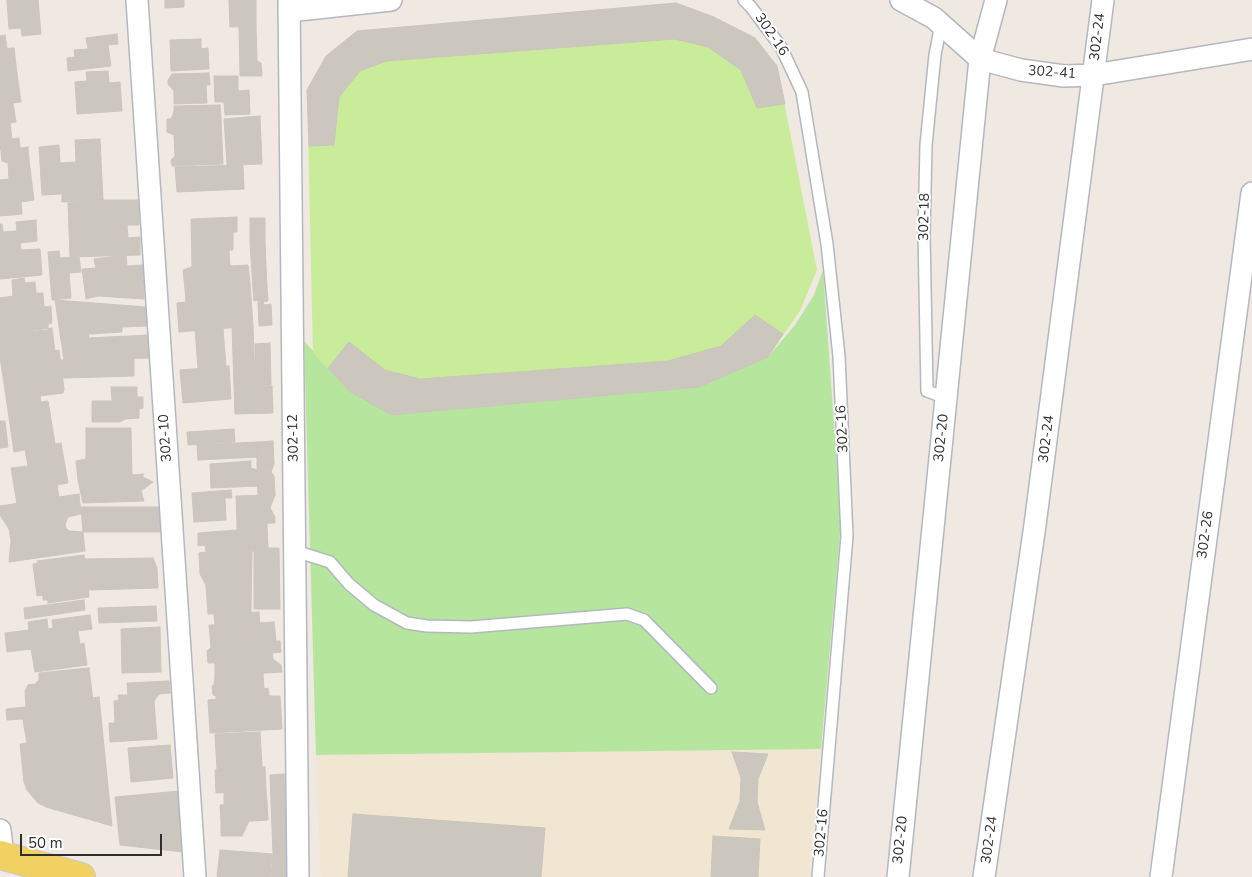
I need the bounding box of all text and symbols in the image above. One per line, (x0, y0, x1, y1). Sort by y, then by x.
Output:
street label: 302-16 (751, 10, 791, 60)
street label: 302-24 (1087, 12, 1109, 62)
street label: 302-41 (1028, 63, 1076, 83)
street label: 302-18 (916, 193, 934, 241)
street label: 302-16 (833, 405, 853, 453)
street label: 302-20 (931, 413, 953, 463)
street label: 302-10 (156, 414, 176, 462)
street label: 302-12 (285, 414, 303, 462)
street label: 302-24 (1036, 414, 1058, 464)
street label: 302-26 (1194, 510, 1218, 560)
street label: 302-16 (812, 808, 832, 858)
street label: 302-20 (890, 815, 912, 865)
street label: 302-24 (978, 815, 1002, 865)
scale bar (22, 824, 165, 856)
text: 50 m (28, 833, 63, 853)

